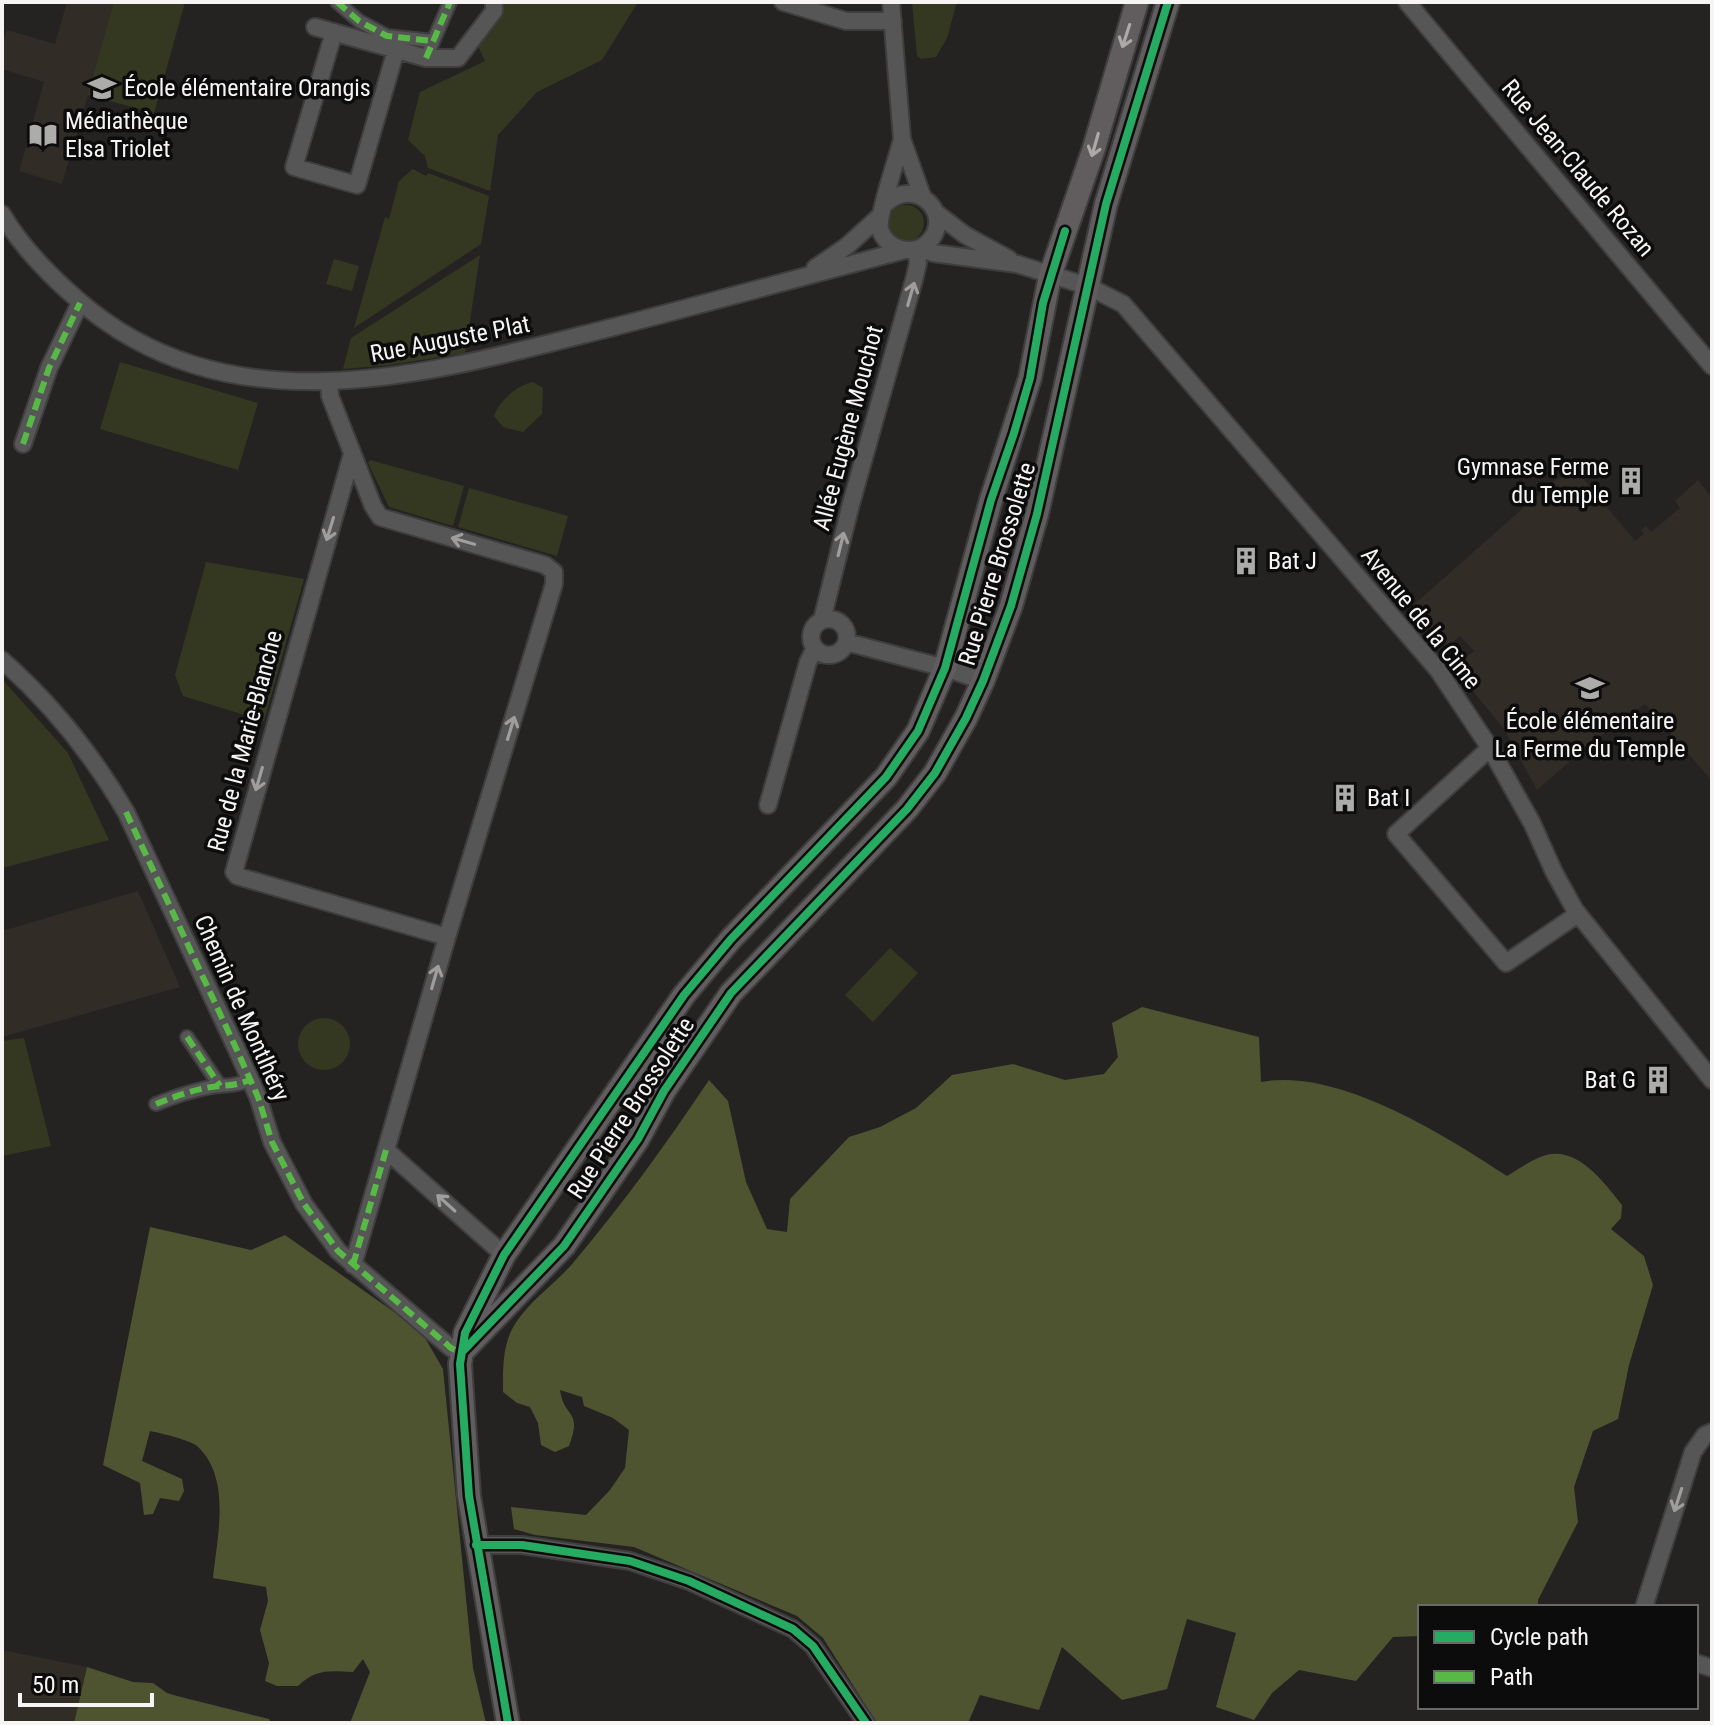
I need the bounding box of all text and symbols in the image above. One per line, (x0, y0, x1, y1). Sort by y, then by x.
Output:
one-way arrow (1118, 22, 1133, 48)
school or university icon: École élémentaire Orangis (87, 73, 117, 103)
place label: École élémentaire Orangis (124, 74, 371, 102)
street label: Rue Jean-Claude Rozan (1496, 74, 1660, 262)
place label: Médiathèque Elsa Triolet (65, 107, 188, 163)
library icon: Médiathèque Elsa Triolet (28, 120, 58, 150)
one-way arrow (1087, 131, 1102, 157)
one-way arrow (904, 281, 919, 307)
street label: Rue Auguste Plat (368, 310, 532, 368)
street label: Allée Eugène Mouchot (807, 322, 889, 534)
place label: Gymnase Ferme du Temple (1457, 453, 1609, 509)
street label: Rue Pierre Brossolette (953, 459, 1041, 669)
building icon: Gymnase Ferme du Temple (1616, 466, 1646, 496)
one-way arrow (322, 515, 337, 541)
one-way arrow (835, 532, 850, 558)
one-way arrow (450, 533, 476, 548)
street label: Avenue de la Cime (1355, 541, 1487, 695)
building icon: Bat J (1231, 546, 1261, 576)
place label: Bat J (1268, 547, 1317, 575)
street label: Rue de la Marie-Blanche (202, 627, 288, 855)
school or university icon: École élémentaire La Ferme du Temple (1575, 673, 1605, 703)
place label: École élémentaire La Ferme du Temple (1495, 707, 1685, 763)
one-way arrow (504, 716, 519, 742)
one-way arrow (251, 766, 265, 791)
building icon: Bat I (1330, 783, 1360, 813)
place label: Bat I (1367, 784, 1410, 812)
street label: Chemin de Montlhéry (188, 911, 296, 1105)
one-way arrow (428, 964, 443, 990)
street label: Rue Pierre Brossolette (562, 1012, 700, 1204)
building icon: Bat G (1643, 1065, 1673, 1095)
place label: Bat G (1585, 1066, 1636, 1094)
one-way arrow (436, 1194, 456, 1213)
one-way arrow (1670, 1486, 1685, 1512)
legend (1418, 1605, 1698, 1709)
text: Cycle path (1490, 1623, 1589, 1651)
scale bar (20, 1657, 152, 1707)
text: Path (1490, 1663, 1533, 1691)
text: 50 m (32, 1671, 79, 1699)

